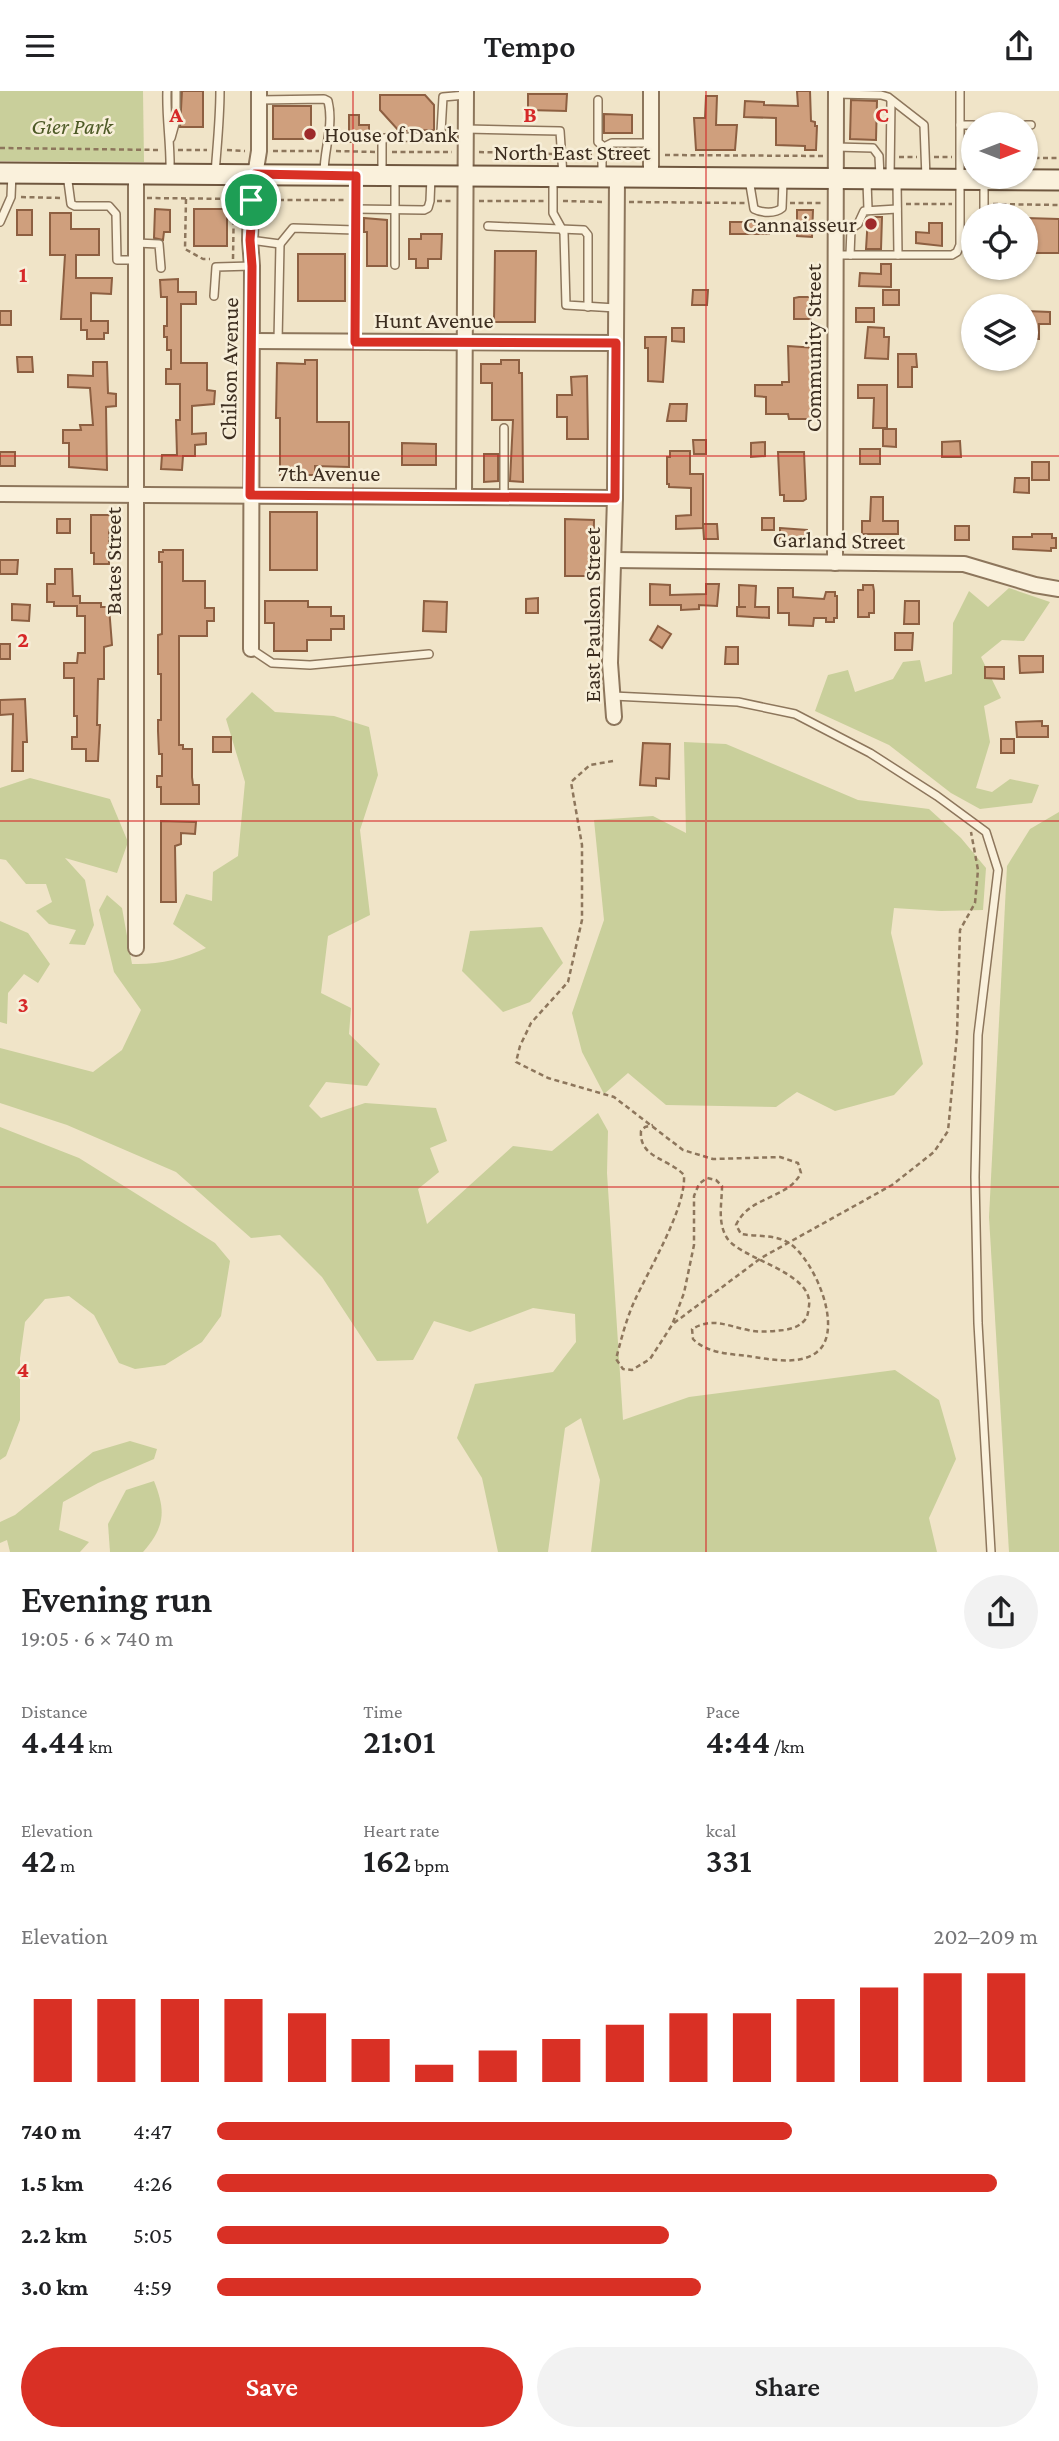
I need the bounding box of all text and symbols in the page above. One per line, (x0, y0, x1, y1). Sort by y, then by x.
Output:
icon: menu (21, 27, 59, 65)
icon: share (1000, 27, 1038, 65)
text: Tempo (483, 28, 576, 64)
text: A (168, 101, 183, 127)
text: B (523, 101, 537, 127)
text: C (875, 101, 889, 127)
north arrow (961, 112, 1038, 189)
map controls (961, 112, 1038, 371)
park label: Gier Park (31, 113, 114, 139)
place label: House of Dank (324, 121, 458, 147)
marker: House of Dank (302, 126, 318, 142)
street label: North East Street (494, 139, 651, 165)
pin (221, 170, 281, 230)
icon: arrive (232, 181, 270, 219)
button: locate (961, 203, 1038, 280)
place label: Cannaisseur (743, 211, 857, 237)
marker: Cannaisseur (863, 216, 879, 232)
text: 1 (19, 261, 28, 287)
street label: Community Street (800, 263, 826, 432)
button: layers (961, 294, 1038, 371)
street label: Chilson Avenue (215, 297, 243, 441)
street label: Hunt Avenue (374, 307, 494, 333)
street label: 7th Avenue (278, 460, 380, 486)
street label: Bates Street (100, 507, 126, 615)
street label: Garland Street (772, 526, 906, 554)
street label: East Paulson Street (579, 527, 605, 703)
text: 2 (17, 626, 29, 652)
text: 3 (17, 991, 29, 1017)
text: 4 (17, 1356, 29, 1382)
button: share (964, 1575, 1038, 1649)
text: Evening run (21, 1578, 212, 1620)
text: 19:05 · 6 × 740 m (21, 1625, 173, 1651)
text: Distance (21, 1701, 87, 1722)
text: Time (363, 1701, 402, 1722)
text: Pace (706, 1701, 740, 1722)
text: 4.44 (21, 1722, 85, 1761)
text: 21:01 (363, 1722, 436, 1761)
text: 4:44 (706, 1722, 770, 1761)
text: km (85, 1736, 113, 1757)
text: /km (770, 1736, 805, 1757)
text: Elevation (21, 1820, 93, 1841)
text: Heart rate (363, 1820, 439, 1841)
text: kcal (706, 1820, 736, 1841)
text: 42 (21, 1841, 56, 1880)
text: 162 (363, 1841, 411, 1880)
text: 331 (706, 1841, 752, 1880)
text: m (56, 1855, 75, 1876)
text: bpm (411, 1855, 450, 1876)
text: Elevation (21, 1923, 108, 1949)
text: 202–209 m (934, 1923, 1038, 1949)
text: 740 m (21, 2118, 81, 2144)
text: 4:47 (133, 2118, 172, 2144)
text: 1.5 km (21, 2170, 84, 2196)
text: 4:26 (133, 2170, 173, 2196)
text: 2.2 km (21, 2222, 87, 2248)
text: 5:05 (133, 2222, 173, 2248)
text: 3.0 km (21, 2274, 88, 2300)
text: 4:59 (133, 2274, 172, 2300)
button: Save (21, 2347, 523, 2427)
button: Share (537, 2347, 1038, 2427)

